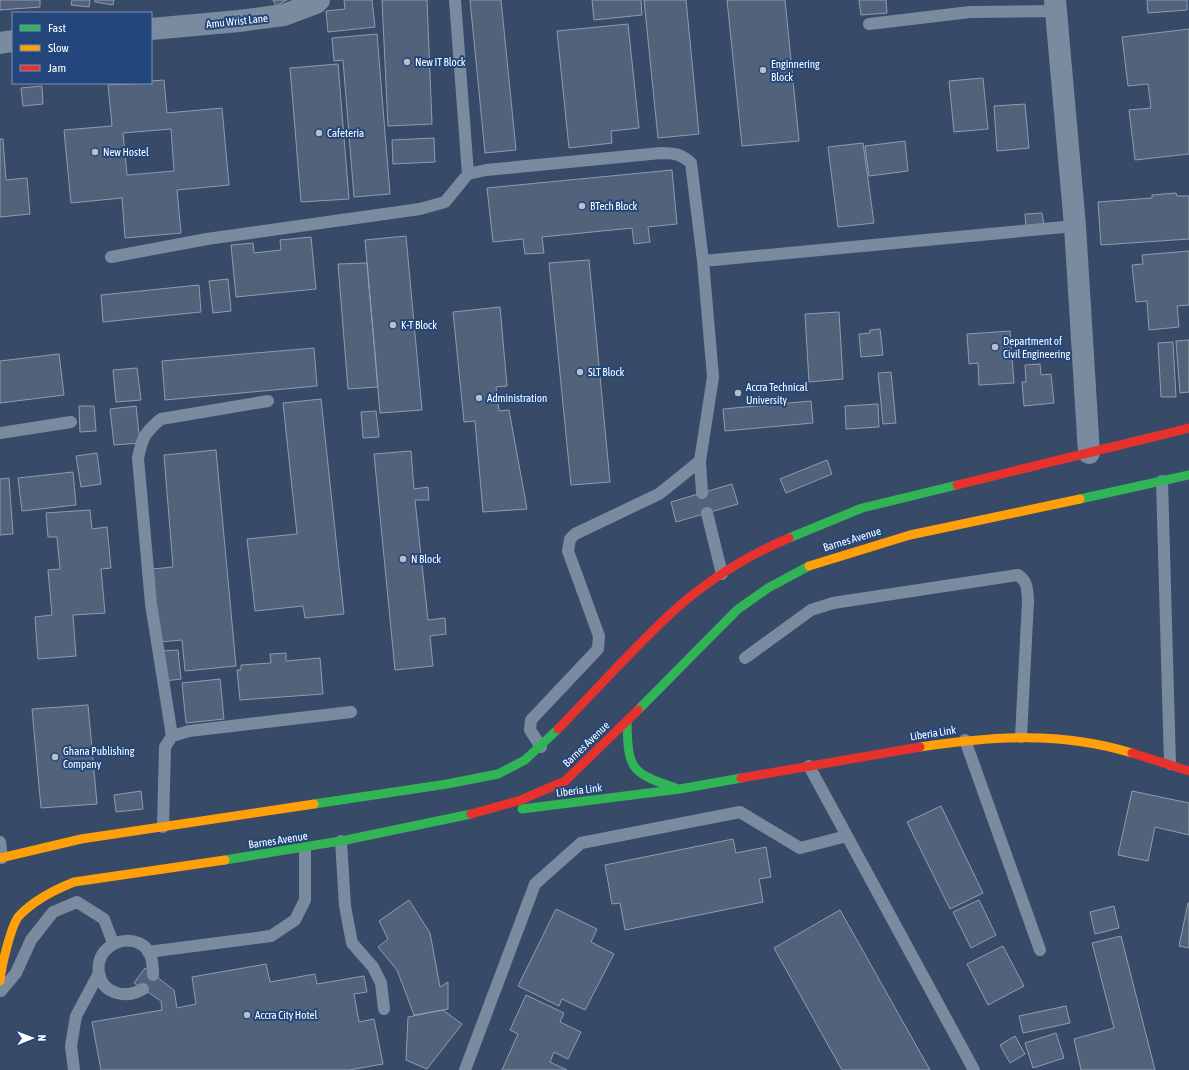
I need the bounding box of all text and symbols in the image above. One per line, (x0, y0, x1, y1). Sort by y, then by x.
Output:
legend (12, 12, 152, 84)
street label: Amu Wrist Lane (205, 12, 269, 30)
text: Fast (48, 21, 66, 35)
text: Slow (48, 41, 69, 55)
place label: New IT Block (415, 56, 466, 68)
marker: New IT Block (402, 57, 412, 67)
place label: Enginnering Block (771, 58, 820, 83)
text: Jam (48, 61, 66, 75)
marker: Enginnering Block (758, 65, 768, 75)
place label: Cafeteria (327, 127, 364, 139)
marker: Cafeteria (314, 128, 324, 138)
place label: New Hostel (103, 146, 149, 158)
marker: New Hostel (90, 147, 100, 157)
place label: BTech Block (590, 200, 637, 212)
marker: BTech Block (577, 201, 587, 211)
place label: K-T Block (401, 319, 437, 331)
marker: K-T Block (388, 320, 398, 330)
place label: Department of Civil Engineering (1003, 335, 1071, 360)
marker: Department of Civil Engineering (990, 342, 1000, 352)
place label: SLT Block (588, 366, 624, 378)
marker: SLT Block (575, 367, 585, 377)
place label: Accra Technical University (746, 381, 808, 406)
marker: Accra Technical University (733, 388, 743, 398)
place label: Administration (487, 392, 547, 404)
marker: Administration (474, 393, 484, 403)
street label: Barnes Avenue (822, 525, 882, 553)
place label: N Block (411, 553, 441, 565)
marker: N Block (398, 554, 408, 564)
street label: Barnes Avenue (560, 719, 612, 769)
street label: Liberia Link (909, 723, 957, 743)
place label: Ghana Publishing Company (63, 745, 135, 770)
marker: Ghana Publishing Company (50, 752, 60, 762)
street label: Liberia Link (555, 781, 603, 799)
street label: Barnes Avenue (248, 829, 308, 851)
place label: Accra City Hotel (255, 1009, 317, 1021)
marker: Accra City Hotel (242, 1010, 252, 1020)
north arrow (12, 1018, 52, 1058)
text: N (36, 1034, 48, 1041)

